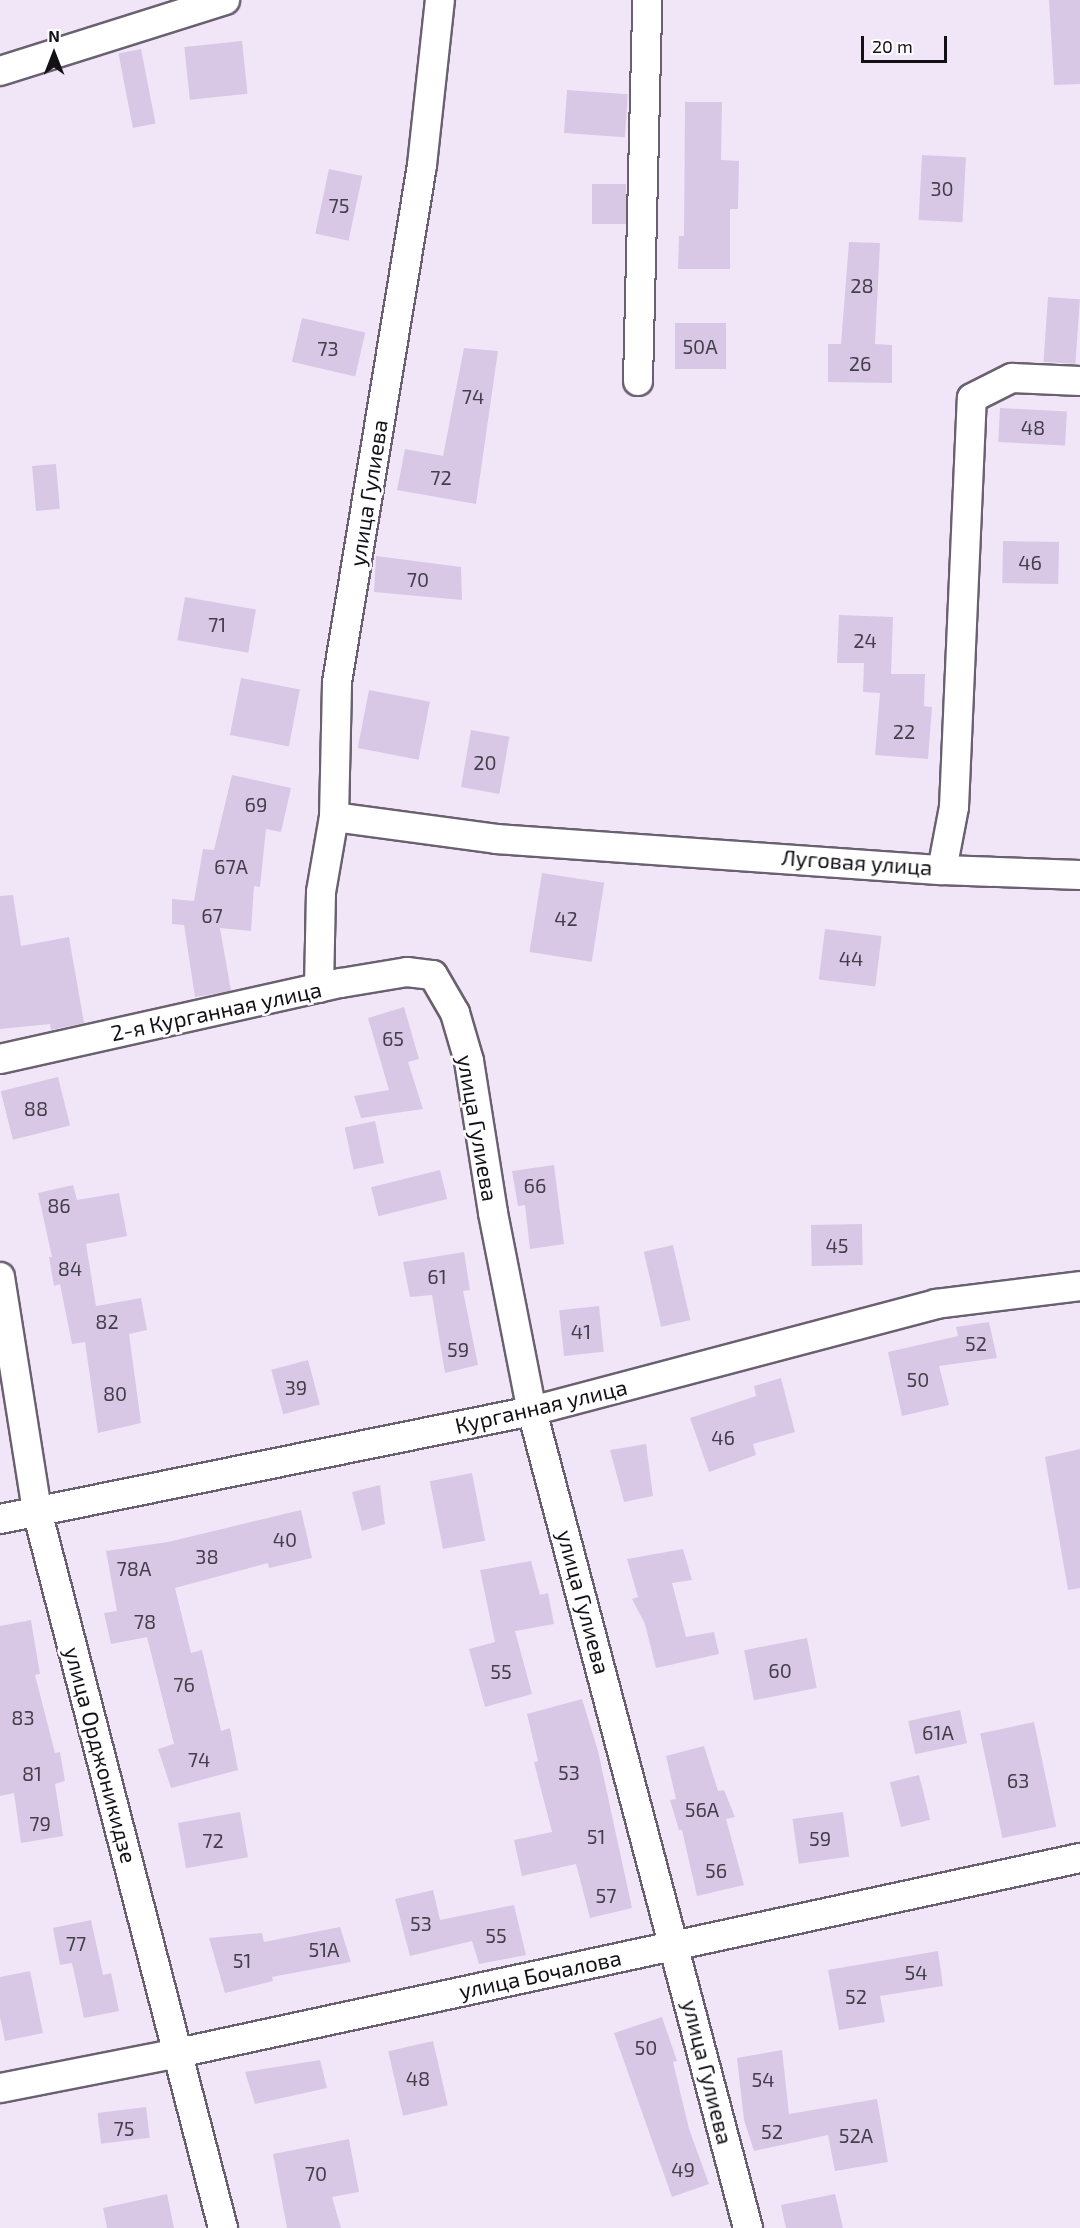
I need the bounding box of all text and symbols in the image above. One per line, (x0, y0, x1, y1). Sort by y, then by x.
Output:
north arrow (24, 24, 84, 84)
scale bar (864, 24, 950, 62)
text: N (48, 26, 60, 45)
text: 20 m (872, 35, 913, 57)
house number: 30 (930, 176, 954, 200)
house number: 75 (329, 193, 349, 217)
house number: 28 (850, 273, 874, 297)
house number: 50А (682, 334, 718, 358)
house number: 73 (317, 336, 339, 360)
house number: 26 (849, 351, 871, 375)
house number: 74 (462, 384, 484, 408)
house number: 48 (1021, 415, 1045, 439)
street label: улица Гулиева (343, 418, 393, 568)
house number: 72 (430, 465, 452, 489)
house number: 46 (1018, 550, 1042, 574)
house number: 70 (407, 567, 429, 591)
house number: 71 (208, 612, 226, 636)
house number: 24 (853, 628, 877, 652)
house number: 22 (893, 719, 915, 743)
house number: 20 (473, 750, 497, 774)
house number: 69 (245, 792, 267, 816)
street label: Луговая улица (781, 844, 933, 880)
house number: 67А (214, 854, 248, 878)
house number: 67 (201, 903, 223, 927)
house number: 42 (554, 906, 578, 930)
house number: 44 (839, 946, 863, 970)
street label: 2-я Курганная улица (108, 976, 324, 1046)
house number: 65 (382, 1026, 404, 1050)
street label: улица Гулиева (452, 1053, 504, 1203)
house number: 88 (24, 1096, 48, 1120)
house number: 66 (524, 1173, 546, 1197)
house number: 86 (47, 1193, 71, 1217)
house number: 45 (825, 1233, 849, 1257)
house number: 84 (58, 1256, 82, 1280)
house number: 61 (427, 1264, 447, 1288)
house number: 82 (95, 1309, 119, 1333)
house number: 41 (571, 1319, 591, 1343)
house number: 52 (965, 1331, 987, 1355)
house number: 59 (447, 1337, 469, 1361)
house number: 50 (907, 1367, 929, 1391)
street label: Курганная улица (452, 1373, 630, 1439)
house number: 39 (285, 1375, 307, 1399)
house number: 80 (103, 1381, 127, 1405)
house number: 46 (711, 1425, 735, 1449)
house number: 40 (273, 1527, 297, 1551)
street label: улица Гулиева (552, 1527, 616, 1677)
house number: 38 (195, 1544, 219, 1568)
house number: 78А (117, 1556, 151, 1580)
house number: 78 (134, 1609, 156, 1633)
street label: улица Орджоникидзе (59, 1644, 143, 1866)
house number: 60 (768, 1658, 792, 1682)
house number: 55 (490, 1659, 512, 1683)
house number: 76 (173, 1672, 195, 1696)
house number: 83 (11, 1705, 35, 1729)
house number: 61А (922, 1720, 954, 1744)
house number: 74 (188, 1747, 210, 1771)
house number: 53 (558, 1760, 580, 1784)
house number: 81 (22, 1761, 42, 1785)
house number: 63 (1007, 1768, 1029, 1792)
house number: 56А (685, 1797, 719, 1821)
house number: 79 (29, 1811, 51, 1835)
house number: 51 (587, 1824, 605, 1848)
house number: 59 (809, 1826, 831, 1850)
house number: 72 (202, 1828, 224, 1852)
house number: 56 (705, 1858, 727, 1882)
house number: 57 (596, 1883, 616, 1907)
house number: 53 (410, 1911, 432, 1935)
house number: 55 (485, 1923, 507, 1947)
house number: 77 (66, 1931, 86, 1955)
house number: 51А (308, 1937, 340, 1961)
street label: улица Бочалова (456, 1944, 624, 2004)
house number: 51 (233, 1948, 251, 1972)
house number: 54 (904, 1960, 928, 1984)
house number: 52 (845, 1984, 867, 2008)
street label: улица Гулиева (677, 1997, 739, 2147)
house number: 50 (635, 2035, 657, 2059)
house number: 48 (406, 2066, 430, 2090)
house number: 54 (751, 2067, 775, 2091)
house number: 75 (114, 2116, 134, 2140)
house number: 52 (761, 2119, 783, 2143)
house number: 52А (839, 2123, 873, 2147)
house number: 49 (671, 2157, 695, 2181)
house number: 70 (305, 2161, 327, 2185)

